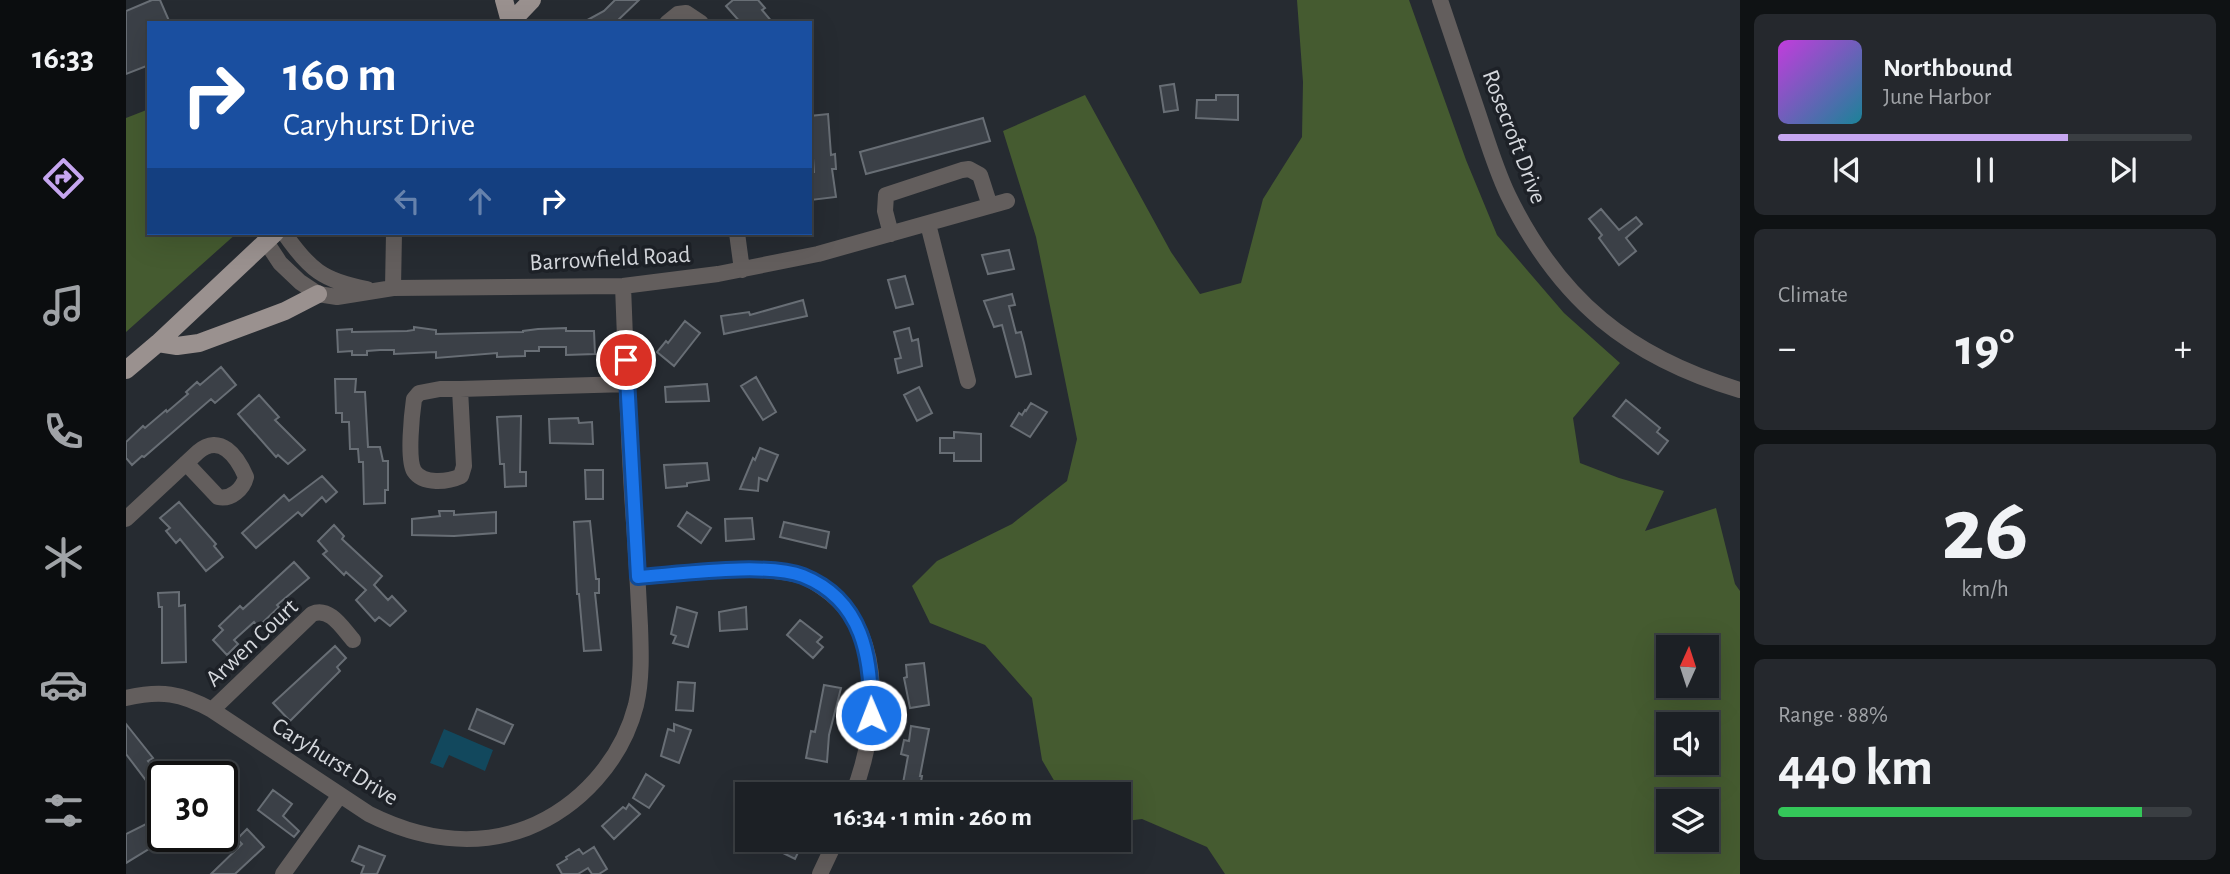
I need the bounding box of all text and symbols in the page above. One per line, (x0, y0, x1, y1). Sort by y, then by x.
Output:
text: 16:33 (32, 42, 94, 74)
icon: right (168, 49, 259, 140)
text: 160 m (283, 51, 397, 100)
text: Northbound (1883, 55, 2012, 81)
street label: Rosecroft Drive (1477, 67, 1551, 207)
text: June Harbor (1883, 86, 1991, 109)
text: Caryhurst Drive (283, 109, 475, 141)
icon: previous (1828, 151, 1866, 189)
icon: pause (1966, 151, 2004, 189)
icon: next (2104, 151, 2142, 189)
icon: directions (39, 154, 88, 203)
icon: left (388, 182, 426, 220)
icon: ahead (461, 182, 499, 220)
icon: right (534, 182, 572, 220)
street label: Barrowfield Road (529, 243, 691, 275)
icon: music (39, 281, 88, 330)
text: Climate (1778, 284, 1848, 307)
text: 19° (1955, 322, 2015, 374)
pin (596, 330, 656, 390)
text: − (1778, 330, 1796, 368)
text: + (2174, 330, 2192, 368)
icon: arrive (607, 341, 645, 379)
icon: phone (39, 407, 88, 456)
text: 26 (1942, 485, 2028, 576)
icon: climate (39, 533, 88, 582)
text: km/h (1961, 578, 2009, 601)
street label: Arwen Court (201, 594, 303, 691)
north arrow (1656, 635, 1718, 698)
map controls (1656, 635, 1719, 852)
icon: car (39, 660, 88, 709)
position arrow (834, 678, 908, 752)
text: Range · 88% (1778, 704, 1888, 727)
button: sound (1656, 712, 1719, 775)
street label: Caryhurst Drive (267, 714, 403, 810)
text: 440 km (1778, 742, 1933, 794)
speed limit sign: 30 (147, 761, 238, 852)
icon: filters (39, 786, 88, 835)
button: layers (1656, 789, 1719, 852)
text: 16:34 · 1 min · 260 m (834, 804, 1032, 830)

